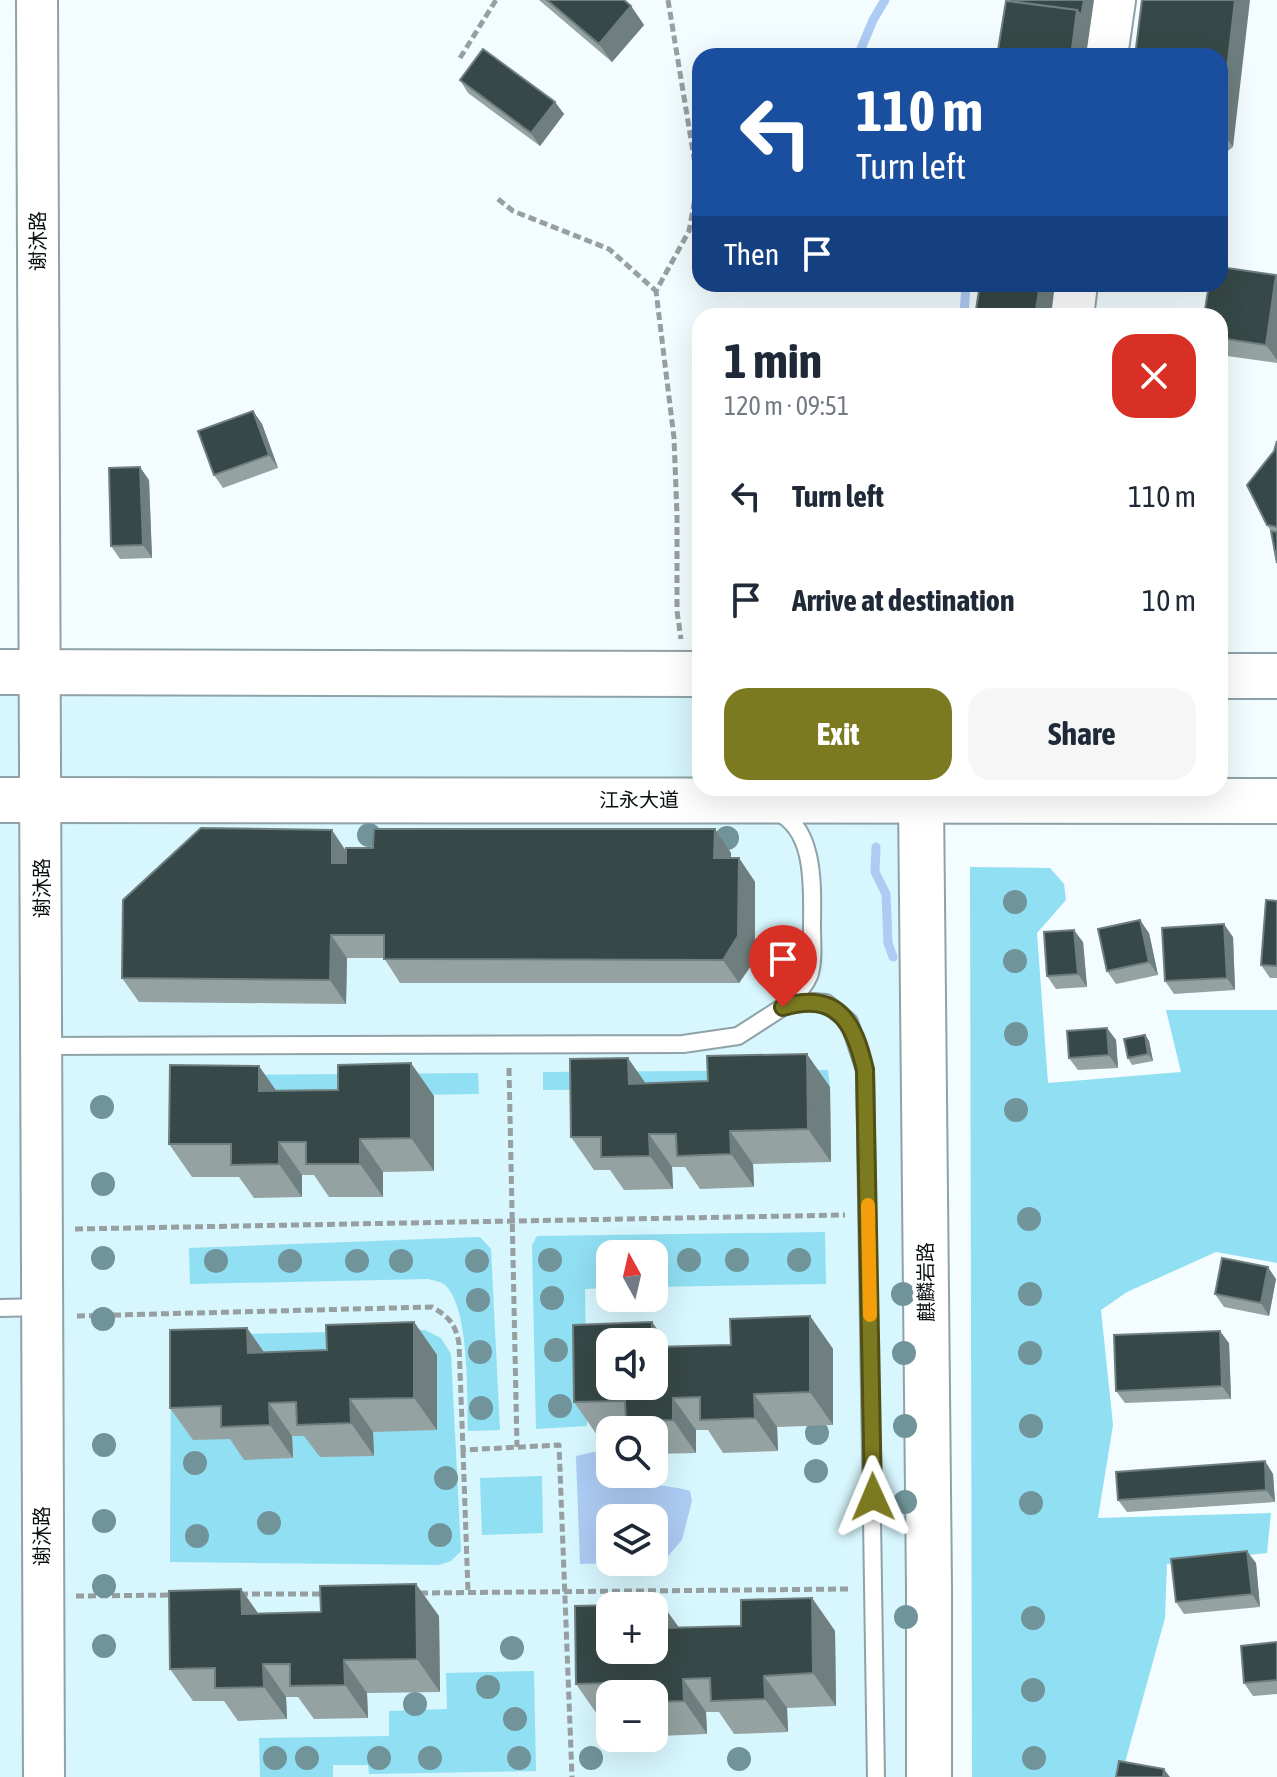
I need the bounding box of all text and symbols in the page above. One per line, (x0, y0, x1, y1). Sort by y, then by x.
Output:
text: 110 m (856, 79, 983, 143)
icon: left (724, 80, 828, 184)
text: Turn left (856, 145, 966, 187)
street label: 谢沐路 (26, 211, 49, 271)
icon: arrive (795, 232, 839, 276)
text: Then (724, 237, 779, 271)
text: 1 min (724, 333, 822, 388)
button: close (1112, 334, 1196, 418)
text: 120 m · 09:51 (724, 391, 849, 421)
icon: left (724, 474, 768, 518)
text: Turn left (792, 479, 884, 513)
text: 110 m (1128, 479, 1196, 513)
icon: arrive (724, 578, 768, 622)
text: Arrive at destination (792, 583, 1014, 617)
text: 10 m (1142, 583, 1196, 617)
button: Exit (724, 688, 952, 780)
button: Share (968, 688, 1196, 780)
street label: 江永大道 (599, 788, 679, 811)
street label: 谢沐路 (30, 858, 53, 918)
pin (749, 925, 817, 1007)
icon: arrive (761, 937, 805, 981)
north arrow (596, 1240, 668, 1312)
map controls (596, 1240, 668, 1752)
street label: 麒麟岩路 (913, 1242, 938, 1322)
button: sound (596, 1328, 668, 1400)
button: search (596, 1416, 668, 1488)
position arrow (831, 1455, 915, 1539)
button: layers (596, 1504, 668, 1576)
street label: 谢沐路 (30, 1506, 53, 1566)
button: + (596, 1592, 668, 1664)
button: − (596, 1680, 668, 1752)

